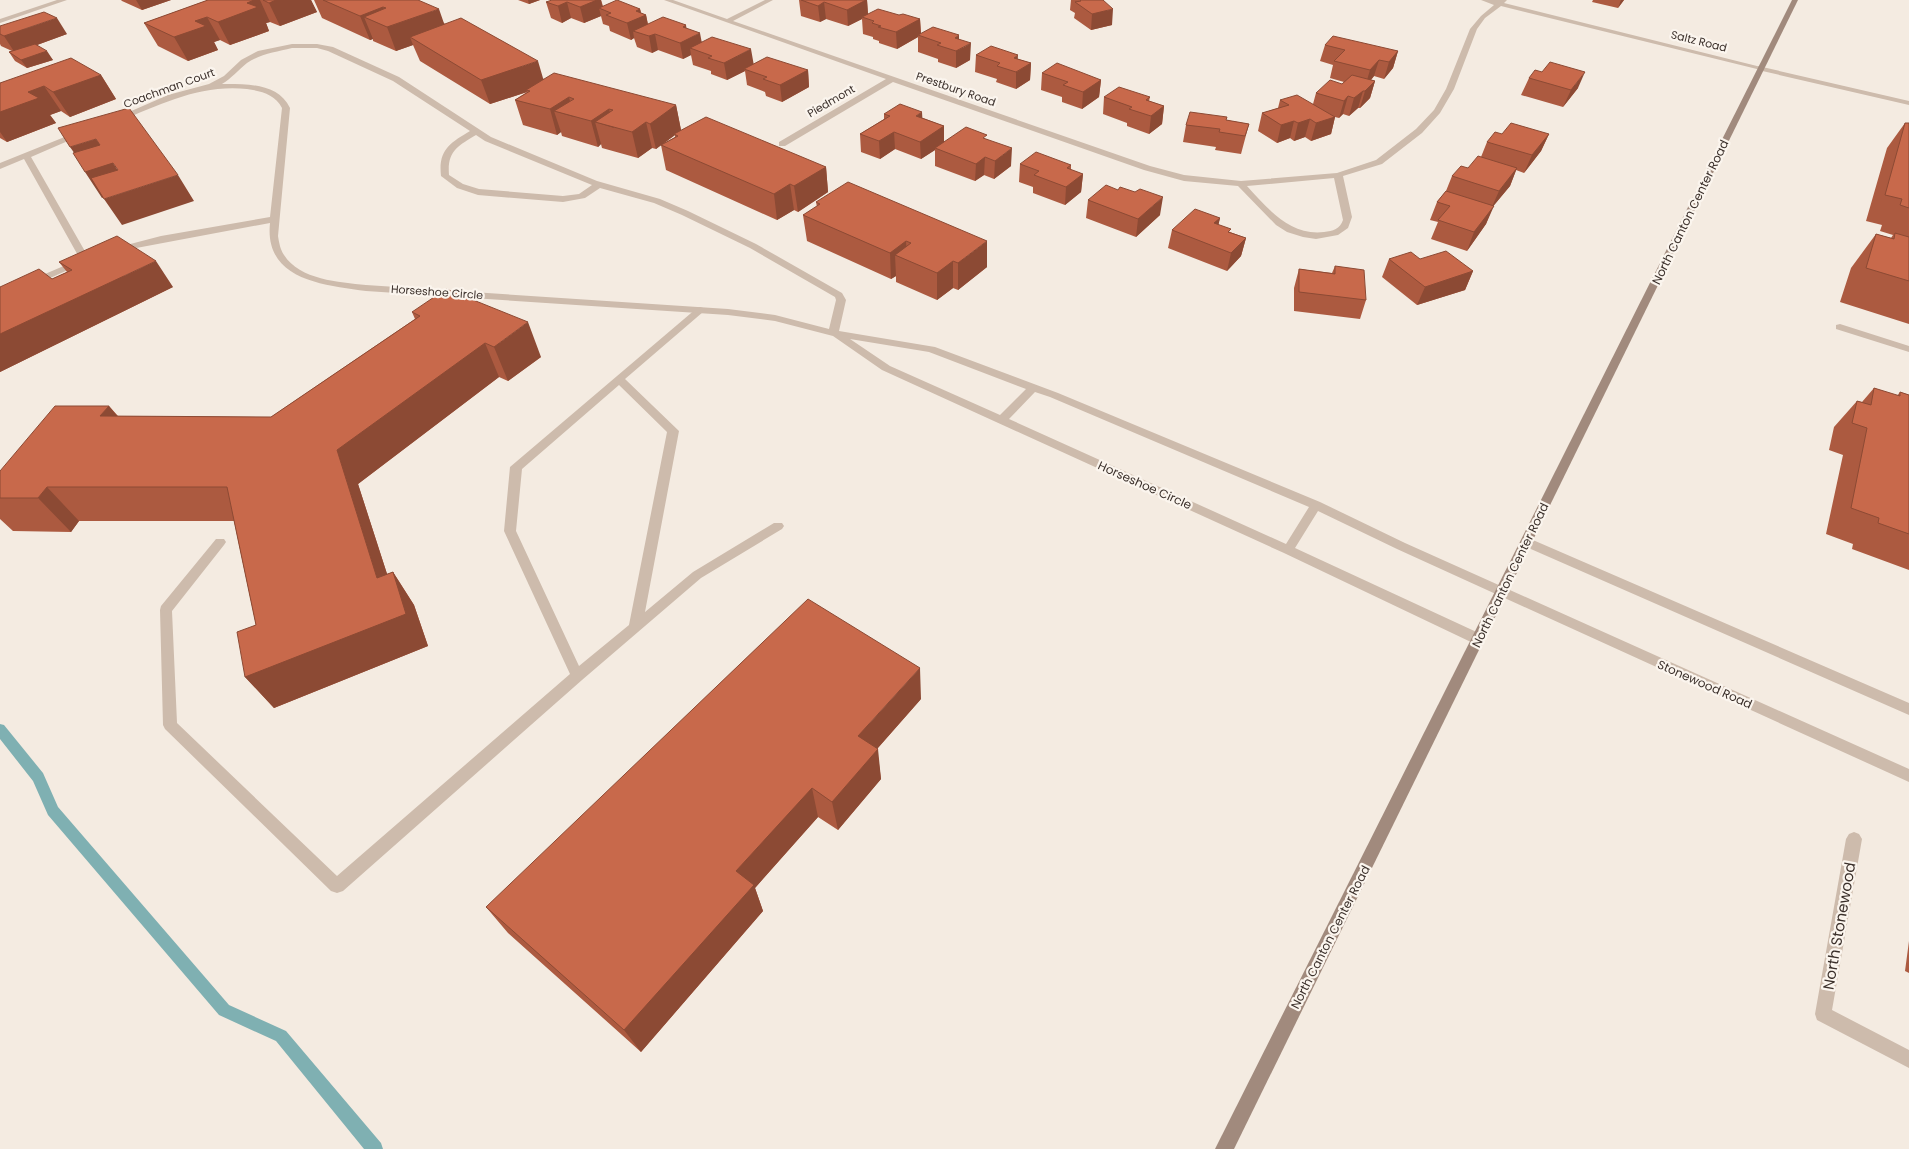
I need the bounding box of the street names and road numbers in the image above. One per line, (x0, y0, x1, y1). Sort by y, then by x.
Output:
street label: Saltz Road (1669, 26, 1729, 56)
street label: Coachman Court (121, 64, 217, 112)
street label: Prestbury Road (914, 68, 998, 110)
street label: Piedmont (804, 81, 858, 121)
street label: North Canton Center Road (1648, 137, 1732, 287)
street label: Horseshoe Circle (390, 281, 484, 303)
street label: Horseshoe Circle (1095, 457, 1195, 513)
street label: North Canton Center Road (1468, 500, 1552, 650)
street label: Stonewood Road (1655, 656, 1755, 712)
street label: North Stonewood (1817, 861, 1861, 991)
street label: North Canton Center Road (1286, 862, 1374, 1012)

